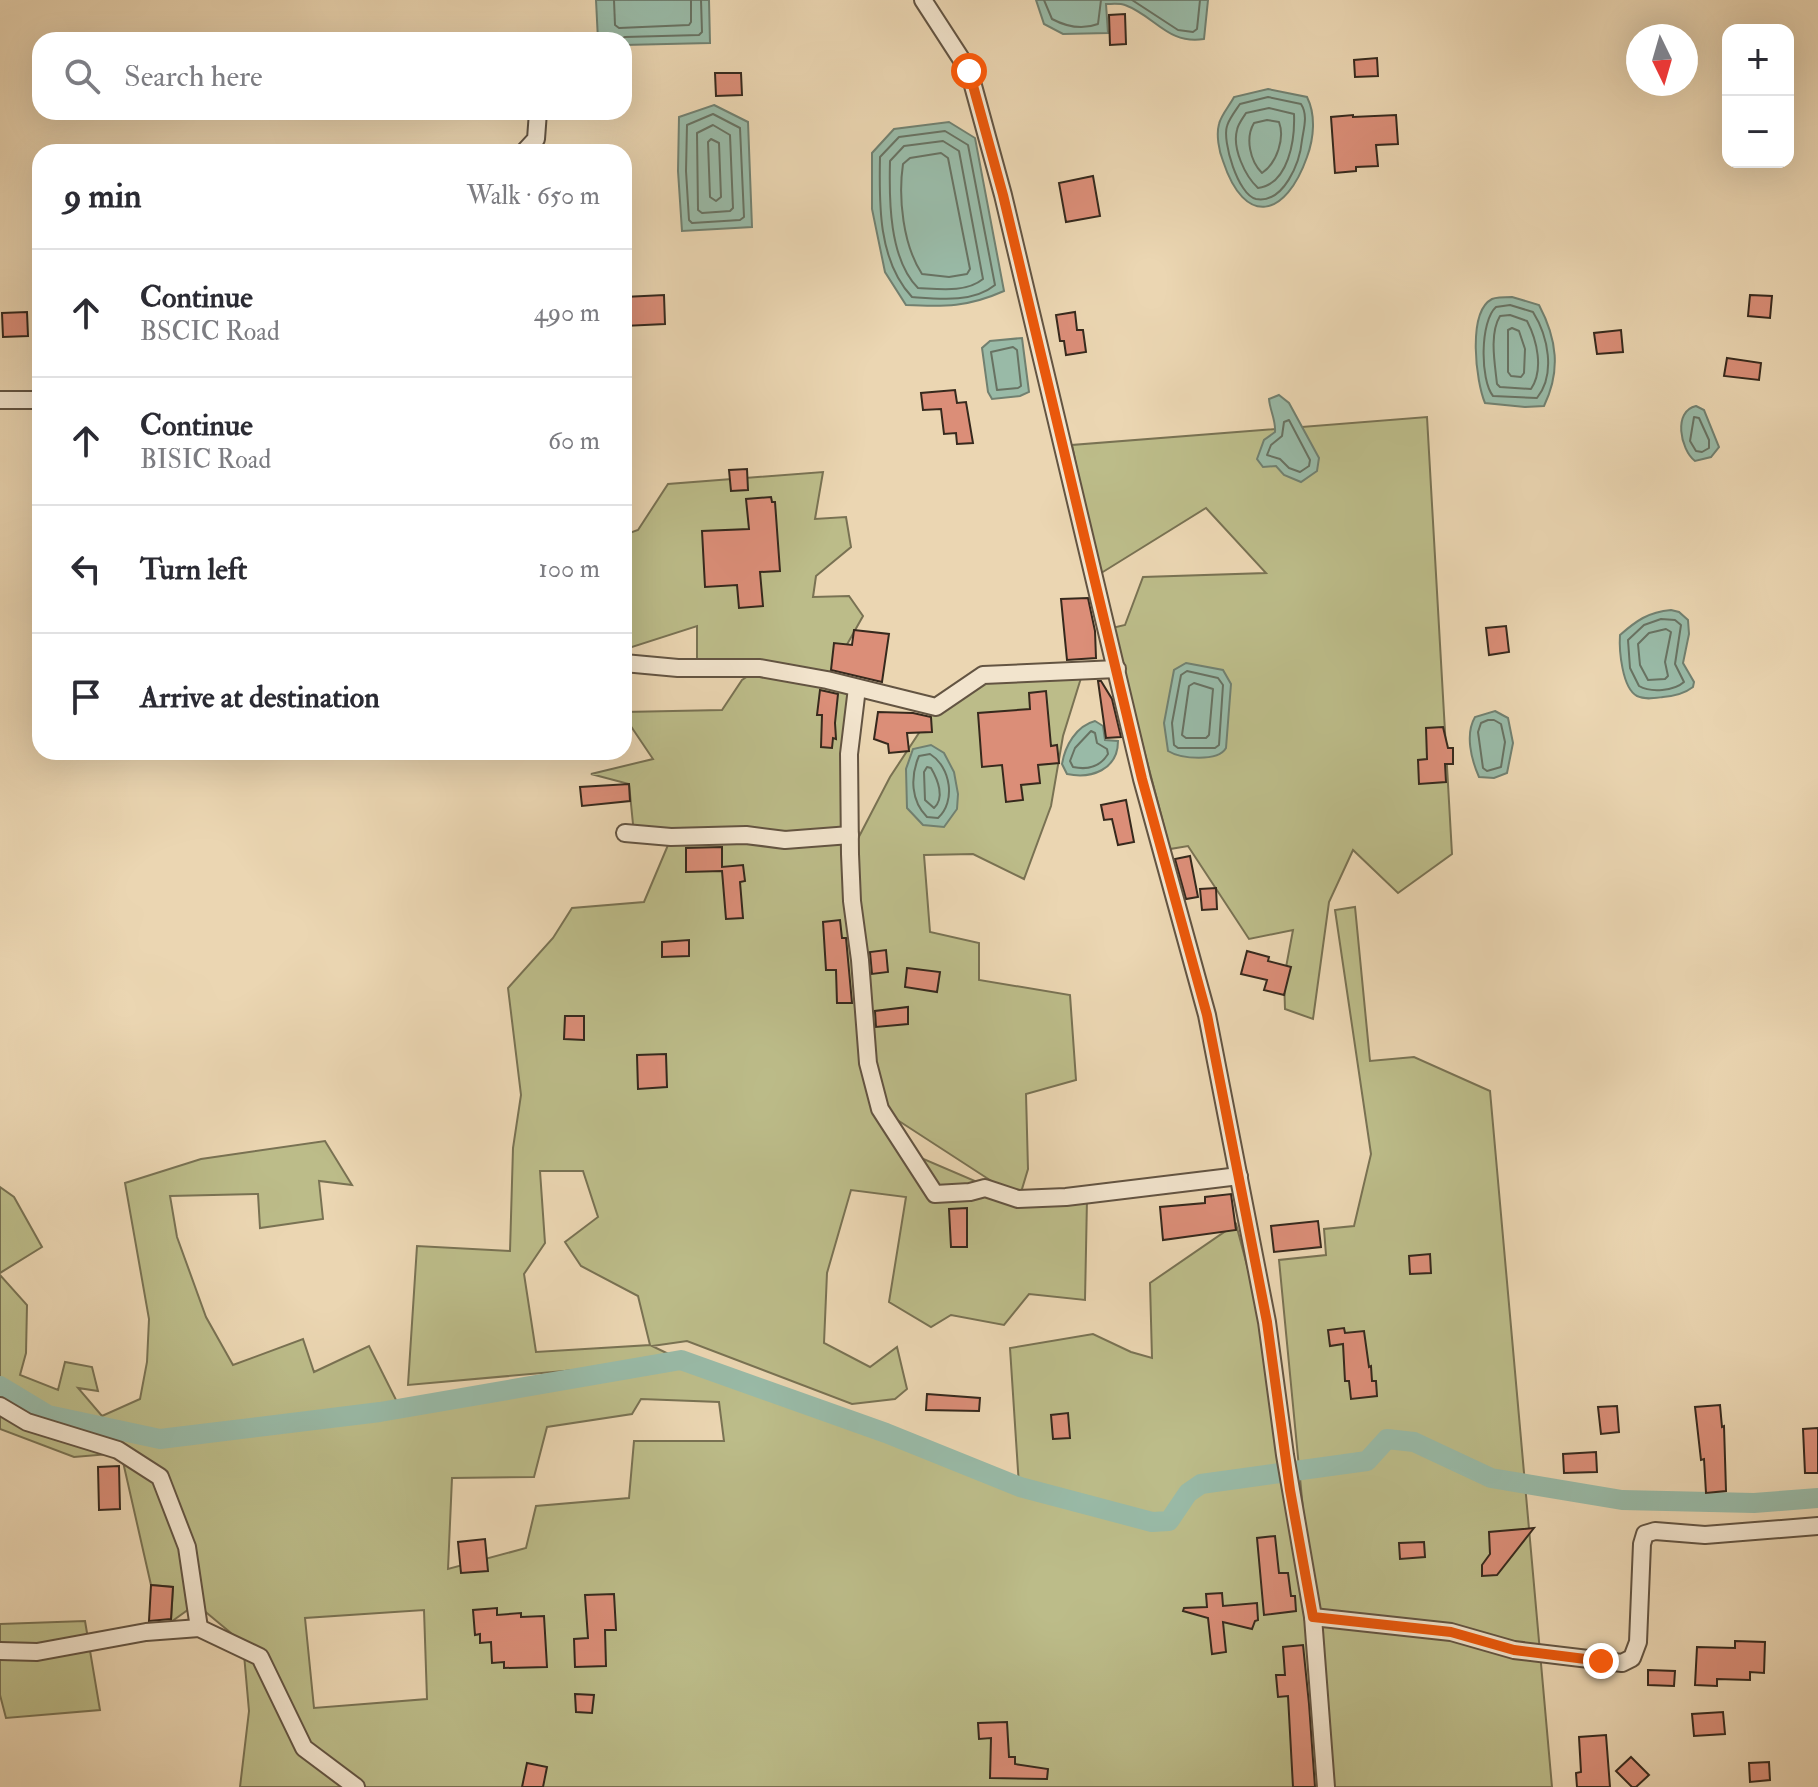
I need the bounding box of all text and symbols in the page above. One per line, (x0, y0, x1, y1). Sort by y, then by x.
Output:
north arrow (1626, 24, 1698, 96)
map controls (1722, 24, 1794, 168)
button: + (1722, 24, 1794, 96)
search box (32, 32, 632, 120)
route start (951, 53, 987, 89)
icon: search (60, 54, 104, 98)
text: Search here (124, 58, 263, 95)
button: − (1722, 96, 1794, 168)
text: 9 min (64, 175, 142, 218)
text: Walk · 650 m (467, 180, 600, 212)
text: Continue (140, 279, 253, 316)
icon: ahead (64, 291, 108, 335)
text: 490 m (534, 297, 600, 329)
text: BSCIC Road (140, 316, 280, 348)
text: Continue (140, 407, 253, 444)
icon: ahead (64, 419, 108, 463)
text: 60 m (548, 425, 600, 457)
text: BISIC Road (140, 444, 271, 476)
icon: left (64, 547, 108, 591)
text: Turn left (140, 551, 247, 588)
text: 100 m (539, 553, 600, 585)
icon: arrive (64, 675, 108, 719)
text: Arrive at destination (140, 679, 380, 716)
route end (1583, 1643, 1619, 1679)

